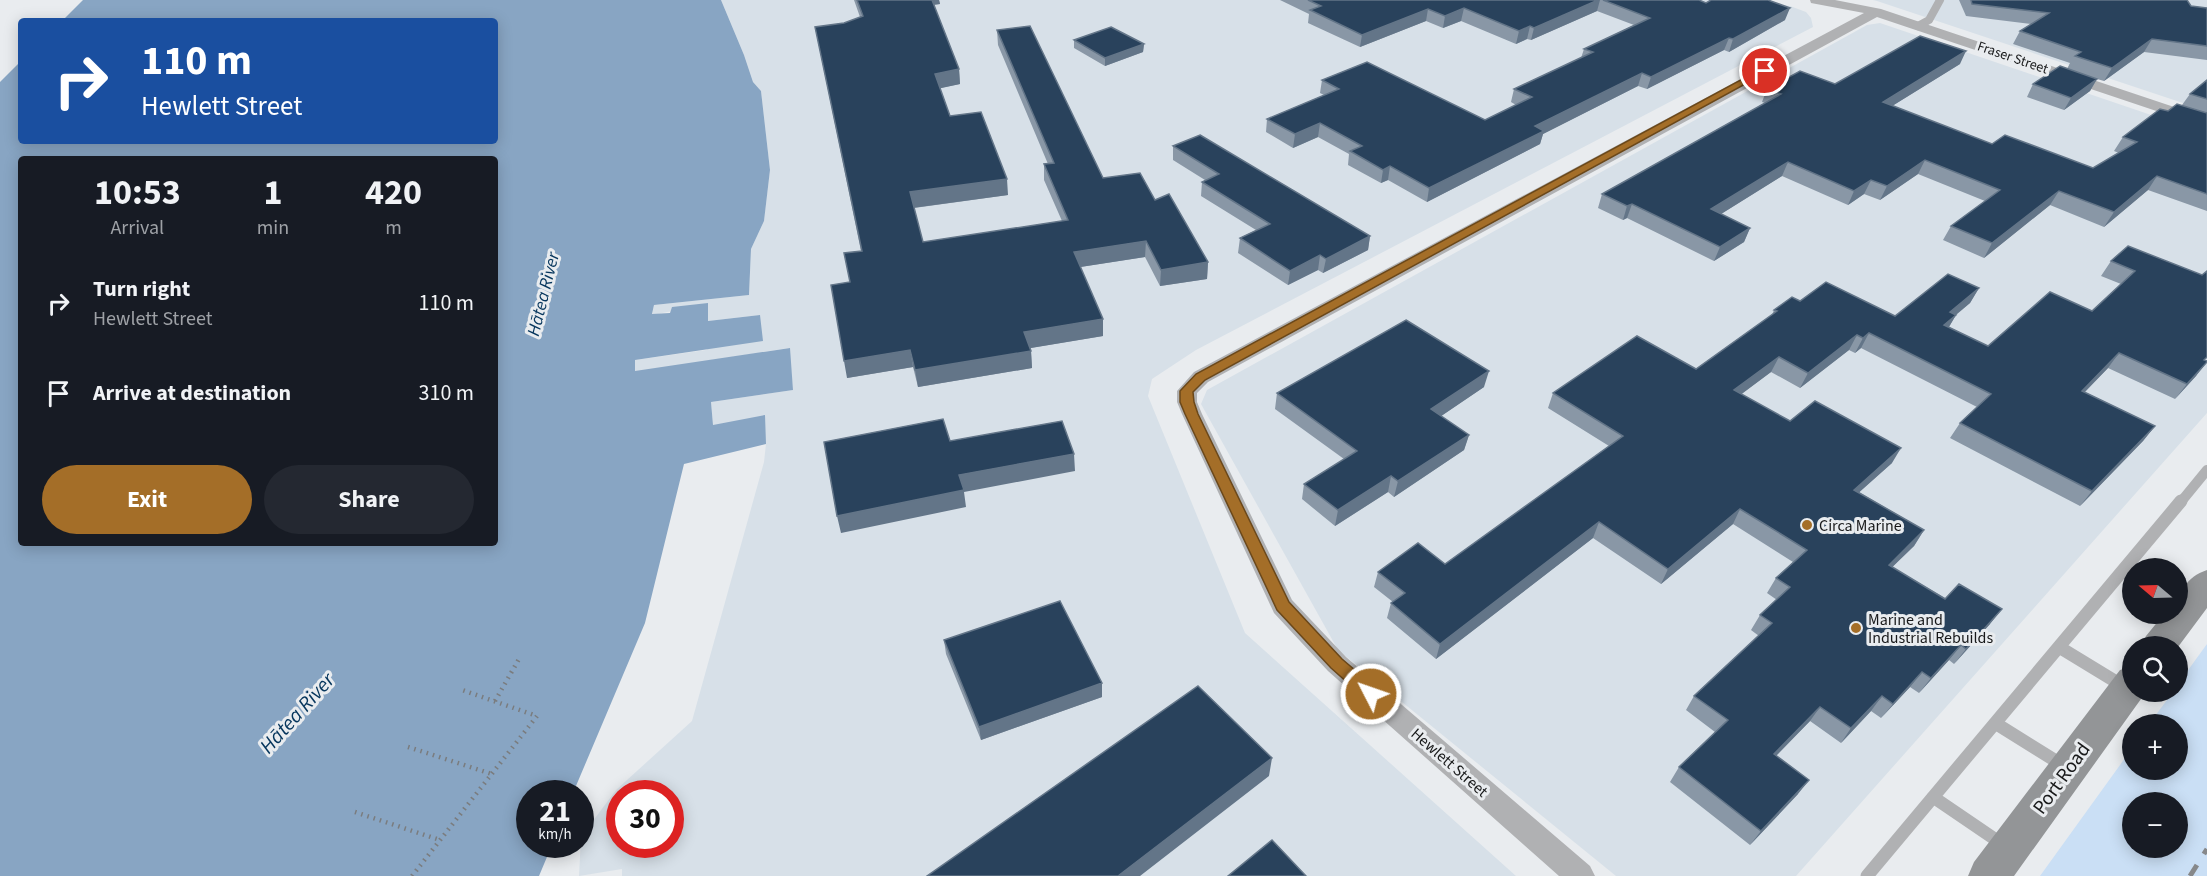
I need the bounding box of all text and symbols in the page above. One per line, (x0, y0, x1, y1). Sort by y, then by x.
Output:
text: 110 m (141, 31, 252, 91)
street label: Fraser Street (1975, 36, 2051, 79)
icon: right (42, 42, 120, 120)
pin (1739, 45, 1790, 96)
icon: arrive (1748, 54, 1781, 87)
text: Hewlett Street (141, 87, 302, 126)
text: 10:53 (94, 167, 181, 218)
text: 1 (263, 167, 282, 218)
text: 420 (365, 167, 422, 218)
text: Arrival (110, 214, 164, 242)
text: min (257, 214, 289, 242)
text: m (385, 214, 402, 242)
water label: Hātea River (521, 249, 566, 339)
text: Turn right (93, 273, 190, 305)
icon: right (42, 287, 75, 320)
text: 110 m (419, 287, 474, 319)
text: Hewlett Street (93, 305, 213, 333)
icon: arrive (42, 377, 75, 410)
text: Arrive at destination (93, 377, 291, 409)
text: 310 m (419, 377, 474, 409)
button: Exit (42, 465, 252, 534)
button: Share (264, 465, 474, 534)
place label: Circa Marine (1819, 515, 1902, 537)
marker: Circa Marine (1800, 518, 1814, 532)
north arrow (2122, 558, 2188, 624)
map controls (2122, 558, 2188, 858)
place label: Marine and Industrial Rebuilds (1868, 609, 1993, 649)
marker: Marine and Industrial Rebuilds (1849, 621, 1863, 635)
button: search (2122, 636, 2188, 702)
position arrow (1339, 662, 1403, 726)
water label: Hātea River (253, 665, 342, 760)
button: + (2122, 714, 2188, 780)
street label: Hewlett Street (1406, 723, 1493, 803)
street label: Port Road (2026, 737, 2097, 820)
speed limit sign: 30 (606, 780, 684, 858)
text: 21 (539, 790, 571, 833)
button: − (2122, 792, 2188, 858)
text: km/h (538, 824, 572, 845)

